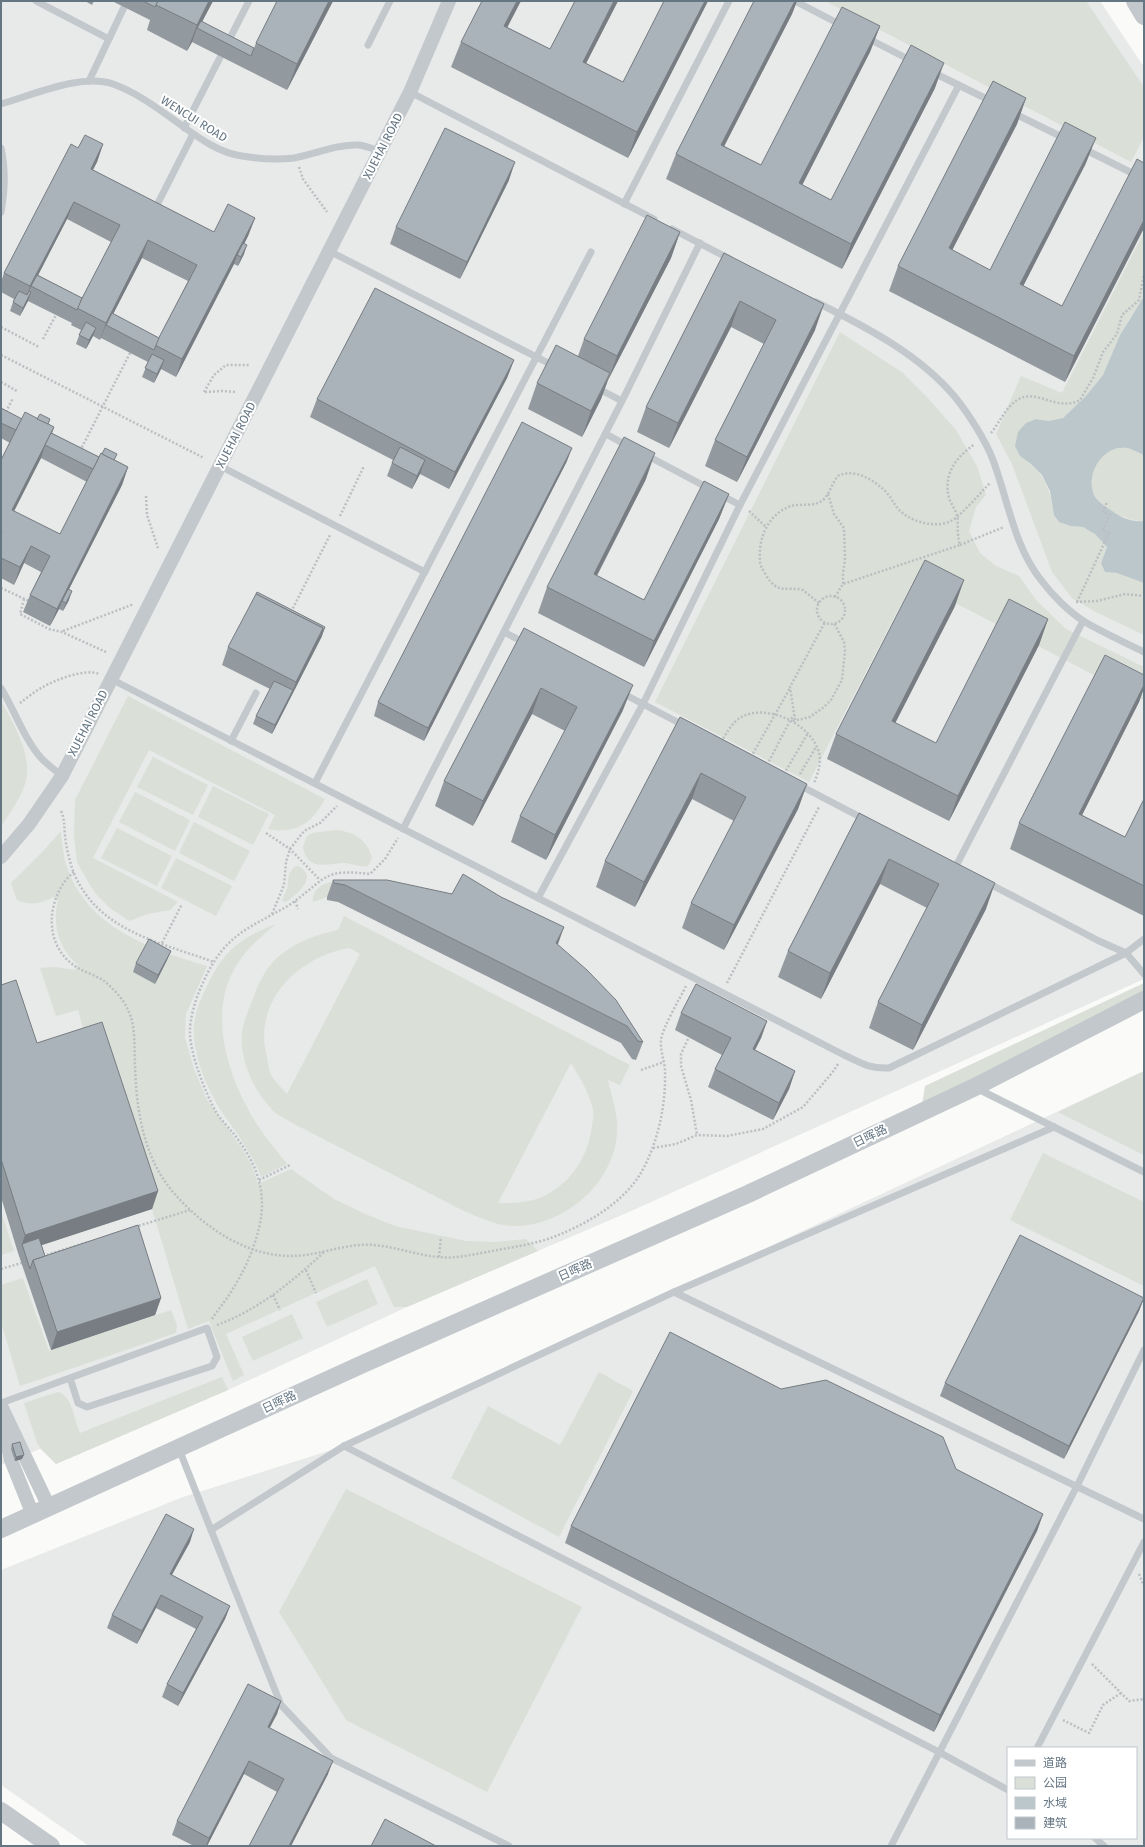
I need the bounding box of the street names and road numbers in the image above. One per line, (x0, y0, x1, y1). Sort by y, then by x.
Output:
street label: WENCUI ROAD (158, 93, 230, 145)
street label: XUEHAI ROAD (360, 110, 406, 181)
street label: XUEHAI ROAD (213, 399, 259, 470)
street label: XUEHAI ROAD (65, 687, 111, 758)
street label: 日晖路 (851, 1122, 889, 1150)
street label: 日晖路 (556, 1256, 594, 1284)
street label: 日晖路 (260, 1388, 298, 1416)

